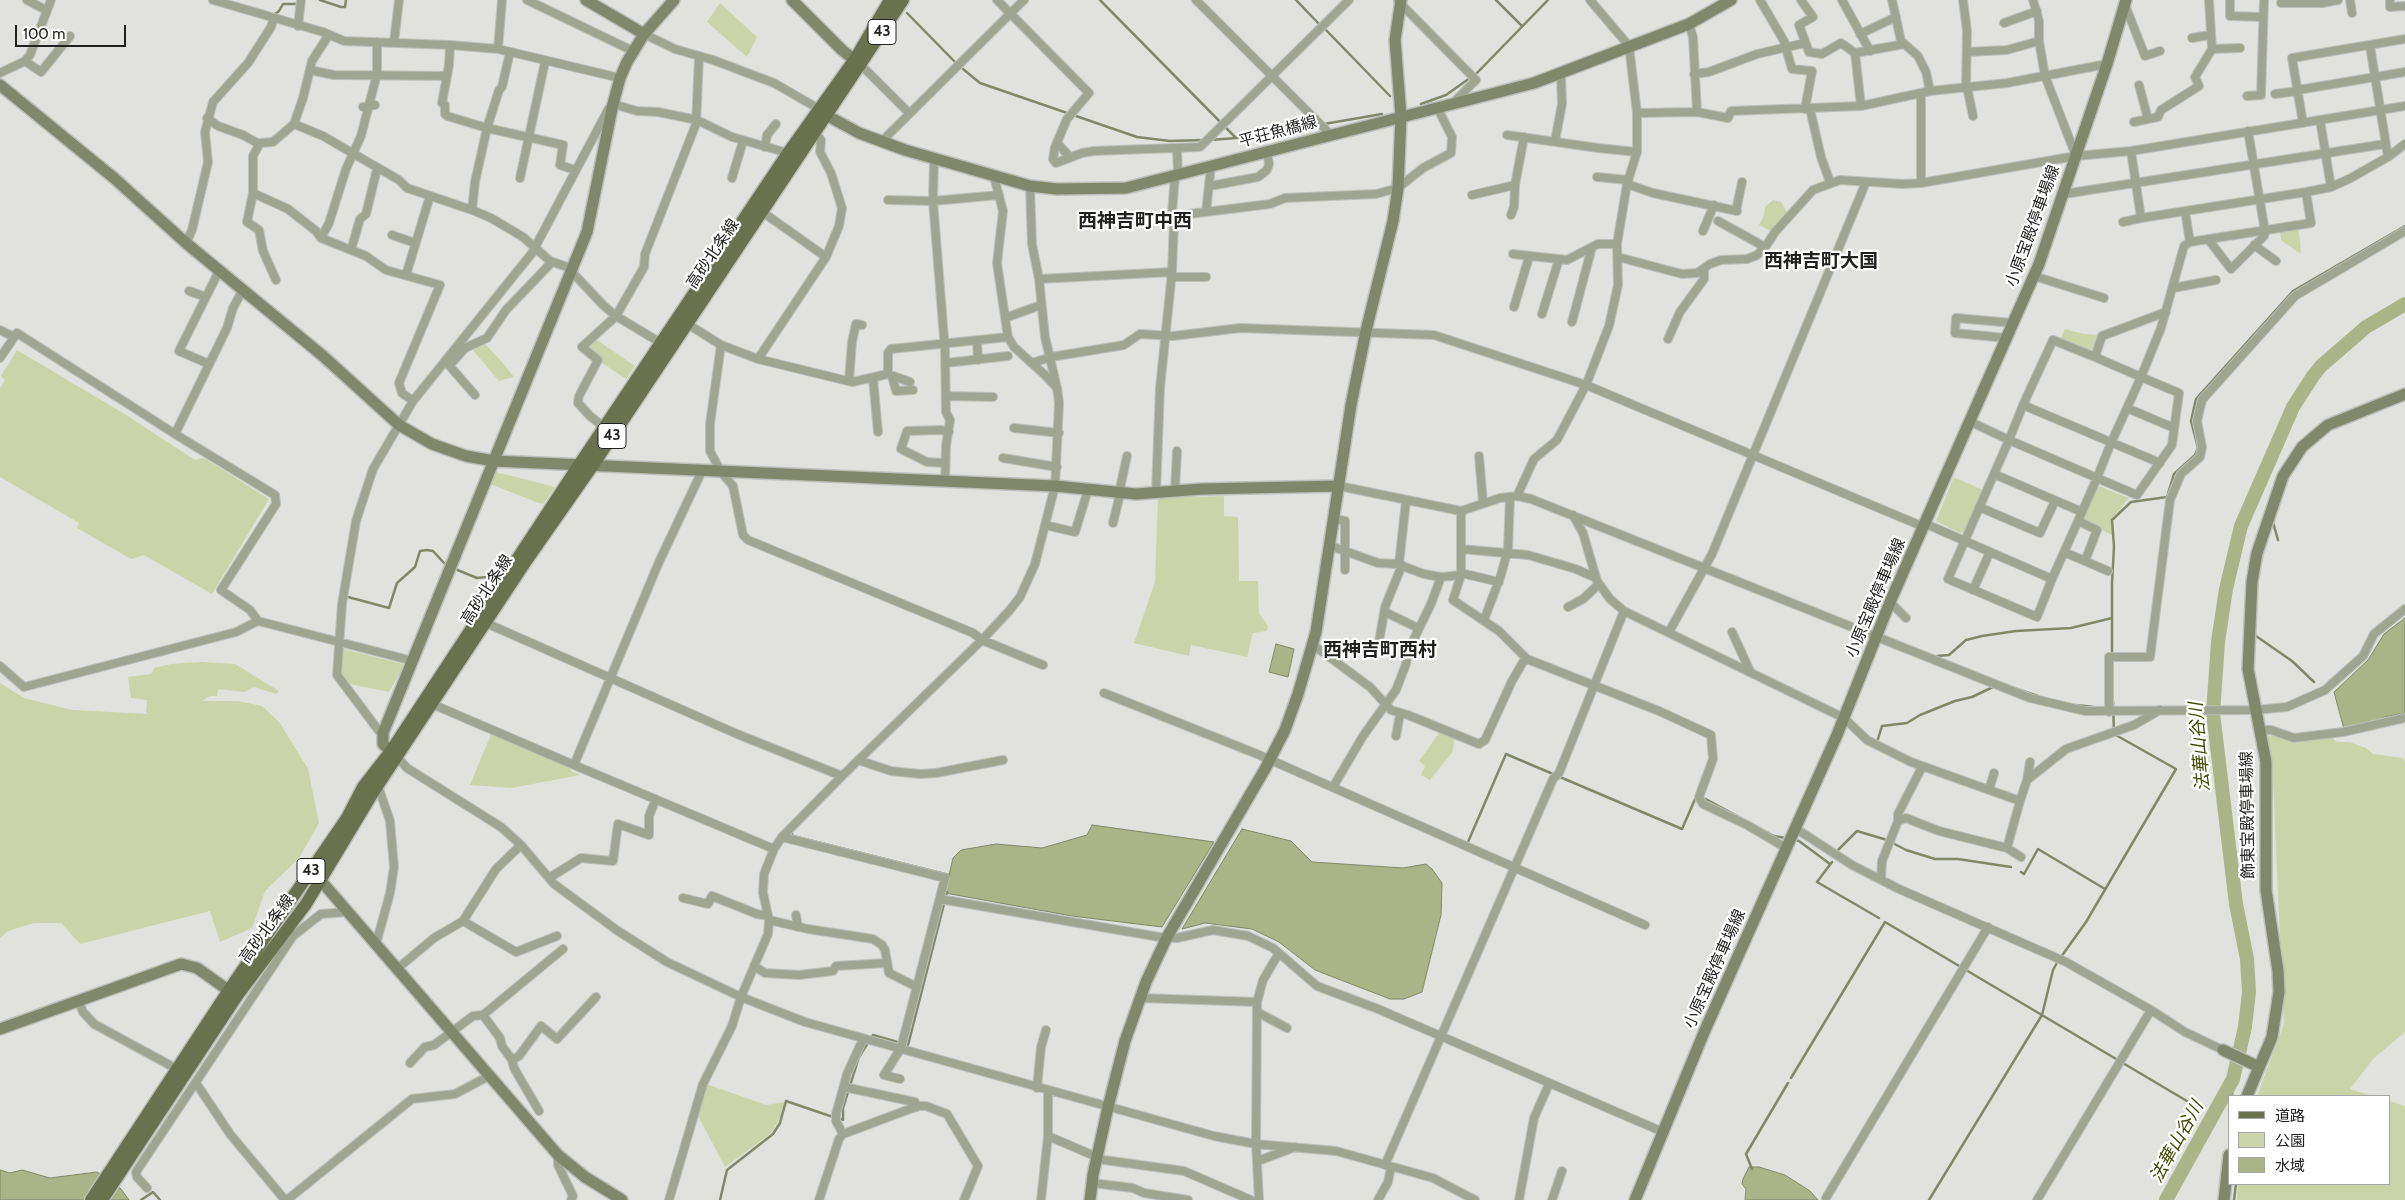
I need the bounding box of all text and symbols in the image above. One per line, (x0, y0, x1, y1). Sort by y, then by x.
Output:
scale bar (18, 15, 129, 47)
road number: 43 (868, 20, 896, 44)
text: 100 m (23, 25, 65, 43)
street label: 平荘魚橋線 (1237, 112, 1319, 152)
street label: 小原宝殿停車場線 (2002, 163, 2064, 289)
district label: 西神吉町中西 (1078, 210, 1192, 232)
street label: 高砂北条線 (683, 215, 743, 293)
district label: 西神吉町大国 (1764, 250, 1878, 272)
road number: 43 (598, 424, 626, 448)
street label: 小原宝殿停車場線 (1842, 535, 1910, 661)
street label: 高砂北条線 (457, 551, 517, 629)
district label: 西神吉町西村 (1323, 639, 1437, 661)
water label: 法華山谷川 (2185, 701, 2215, 793)
street label: 飾東宝殿停車場線 (2237, 751, 2259, 879)
road number: 43 (297, 858, 325, 884)
street label: 高砂北条線 (236, 891, 298, 967)
street label: 小原宝殿停車場線 (1680, 907, 1750, 1031)
legend (2228, 1095, 2390, 1185)
water label: 法華山谷川 (2146, 1097, 2208, 1187)
text: 道路 (2275, 1107, 2305, 1125)
text: 公園 (2275, 1132, 2305, 1150)
text: 水域 (2275, 1157, 2305, 1175)

